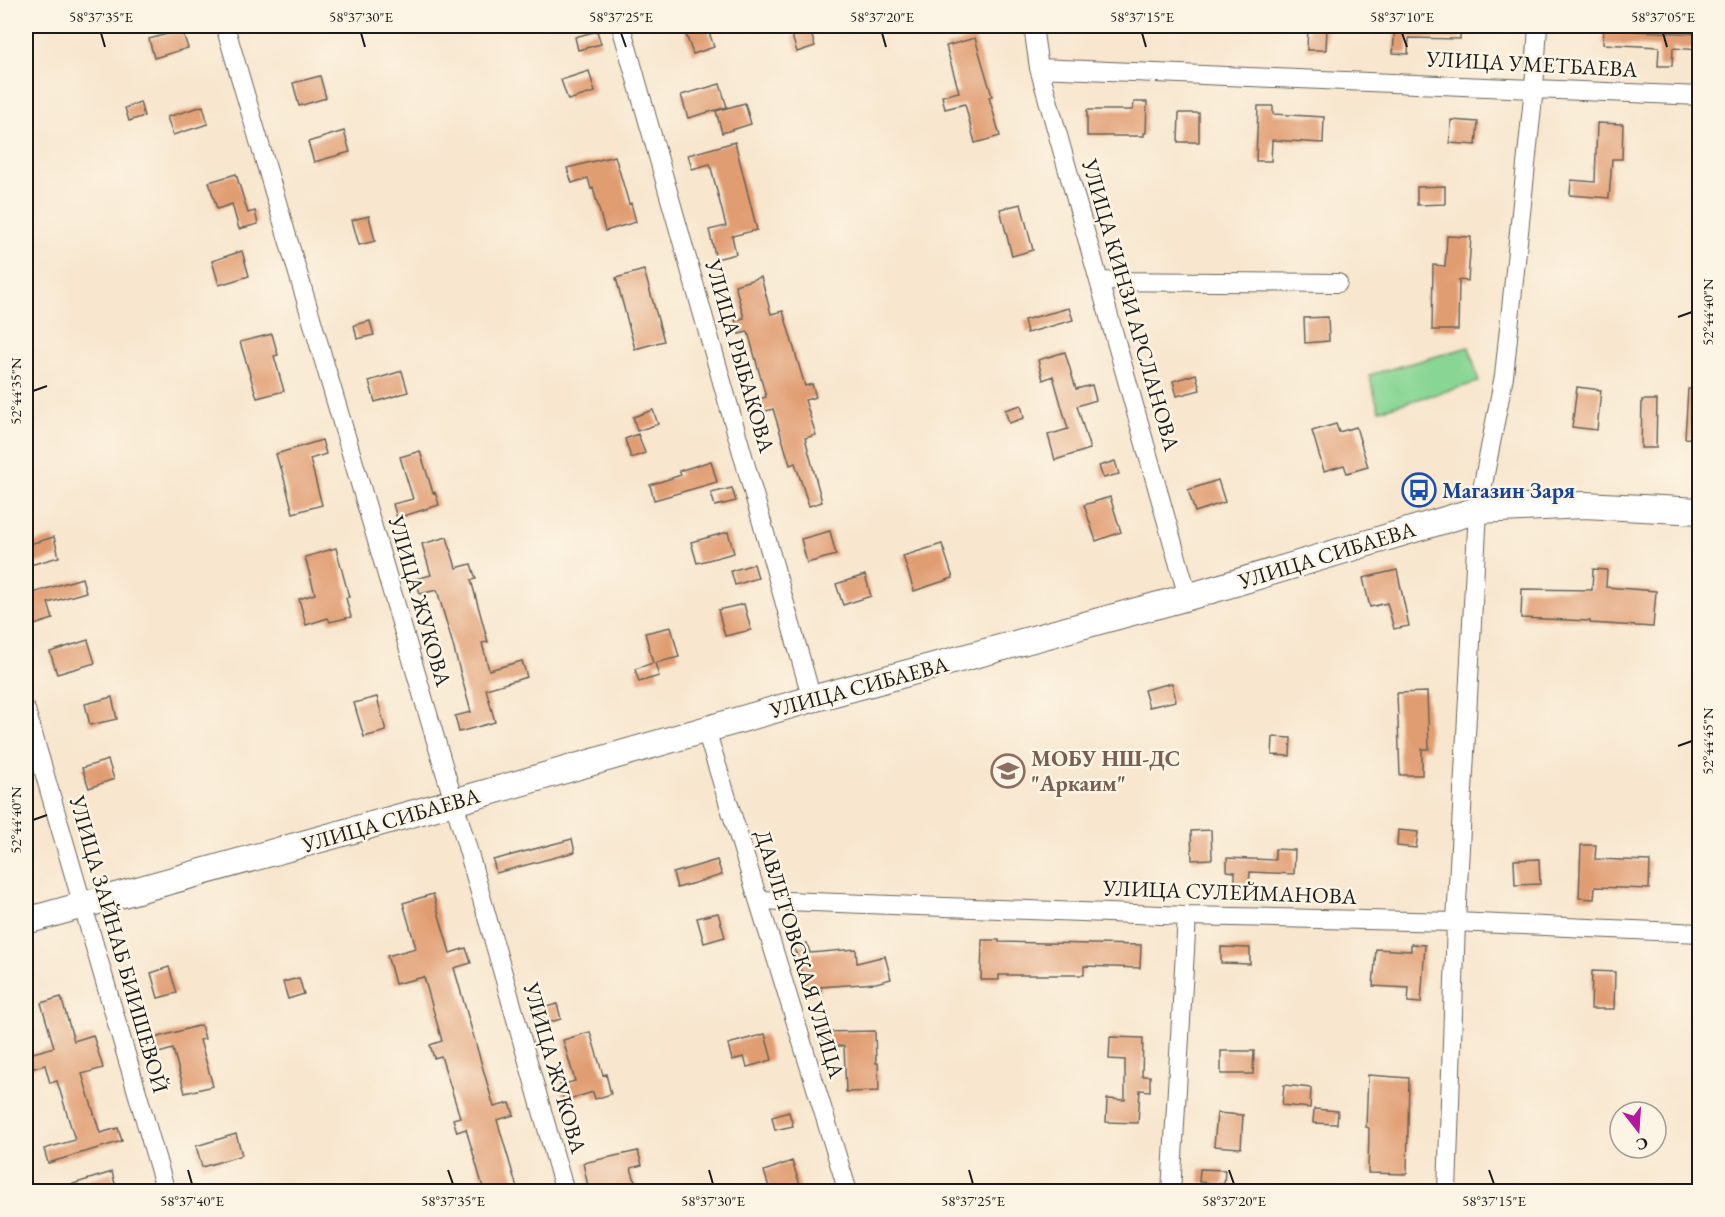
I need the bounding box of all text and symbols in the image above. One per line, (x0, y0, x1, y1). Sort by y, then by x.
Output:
text: 58°37'35"E (69, 7, 134, 26)
text: 58°37'30"E (329, 7, 394, 26)
text: 58°37'25"E (589, 7, 654, 26)
text: 58°37'20"E (850, 7, 915, 26)
text: 58°37'15"E (1110, 7, 1175, 26)
text: 58°37'10"E (1370, 7, 1435, 26)
text: 58°37'05"E (1631, 7, 1696, 26)
street label: УЛИЦА УМЕТБАЕВА (1425, 44, 1639, 84)
street label: УЛИЦА КИНЗИ АРСЛАНОВА (1075, 155, 1187, 455)
street label: УЛИЦА РЫБАКОВА (698, 255, 782, 457)
text: 52°44'40"N (1698, 278, 1717, 346)
text: 52°44'35"N (6, 357, 25, 425)
bus stop icon: Магазин Заря (1401, 472, 1437, 508)
place label: Магазин Заря (1442, 476, 1575, 505)
street label: УЛИЦА ЖУКОВА (381, 511, 458, 691)
street label: УЛИЦА СИБАЕВА (1234, 514, 1420, 596)
street label: УЛИЦА СИБАЕВА (766, 649, 952, 725)
text: 52°44'45"N (1698, 707, 1717, 775)
place label: МОБУ НШ-ДС "Аркаим" (1031, 744, 1180, 798)
school or university icon: МОБУ НШ-ДС "Аркаим" (990, 753, 1026, 789)
street label: УЛИЦА СИБАЕВА (298, 781, 484, 860)
text: 52°44'40"N (6, 786, 25, 854)
street label: УЛИЦА ЗАЙНАБ БИИШЕВОЙ (62, 791, 175, 1096)
street label: ДАВЛЕТОВСКАЯ УЛИЦА (748, 826, 852, 1082)
street label: УЛИЦА СУЛЕЙМАНОВА (1102, 873, 1358, 911)
street label: УЛИЦА ЖУКОВА (516, 978, 593, 1158)
north arrow (1608, 1100, 1668, 1160)
text: С (1634, 1132, 1651, 1156)
text: 58°37'40"E (160, 1191, 225, 1210)
text: 58°37'35"E (421, 1191, 486, 1210)
text: 58°37'30"E (681, 1191, 746, 1210)
text: 58°37'25"E (941, 1191, 1006, 1210)
text: 58°37'20"E (1202, 1191, 1267, 1210)
text: 58°37'15"E (1462, 1191, 1527, 1210)

